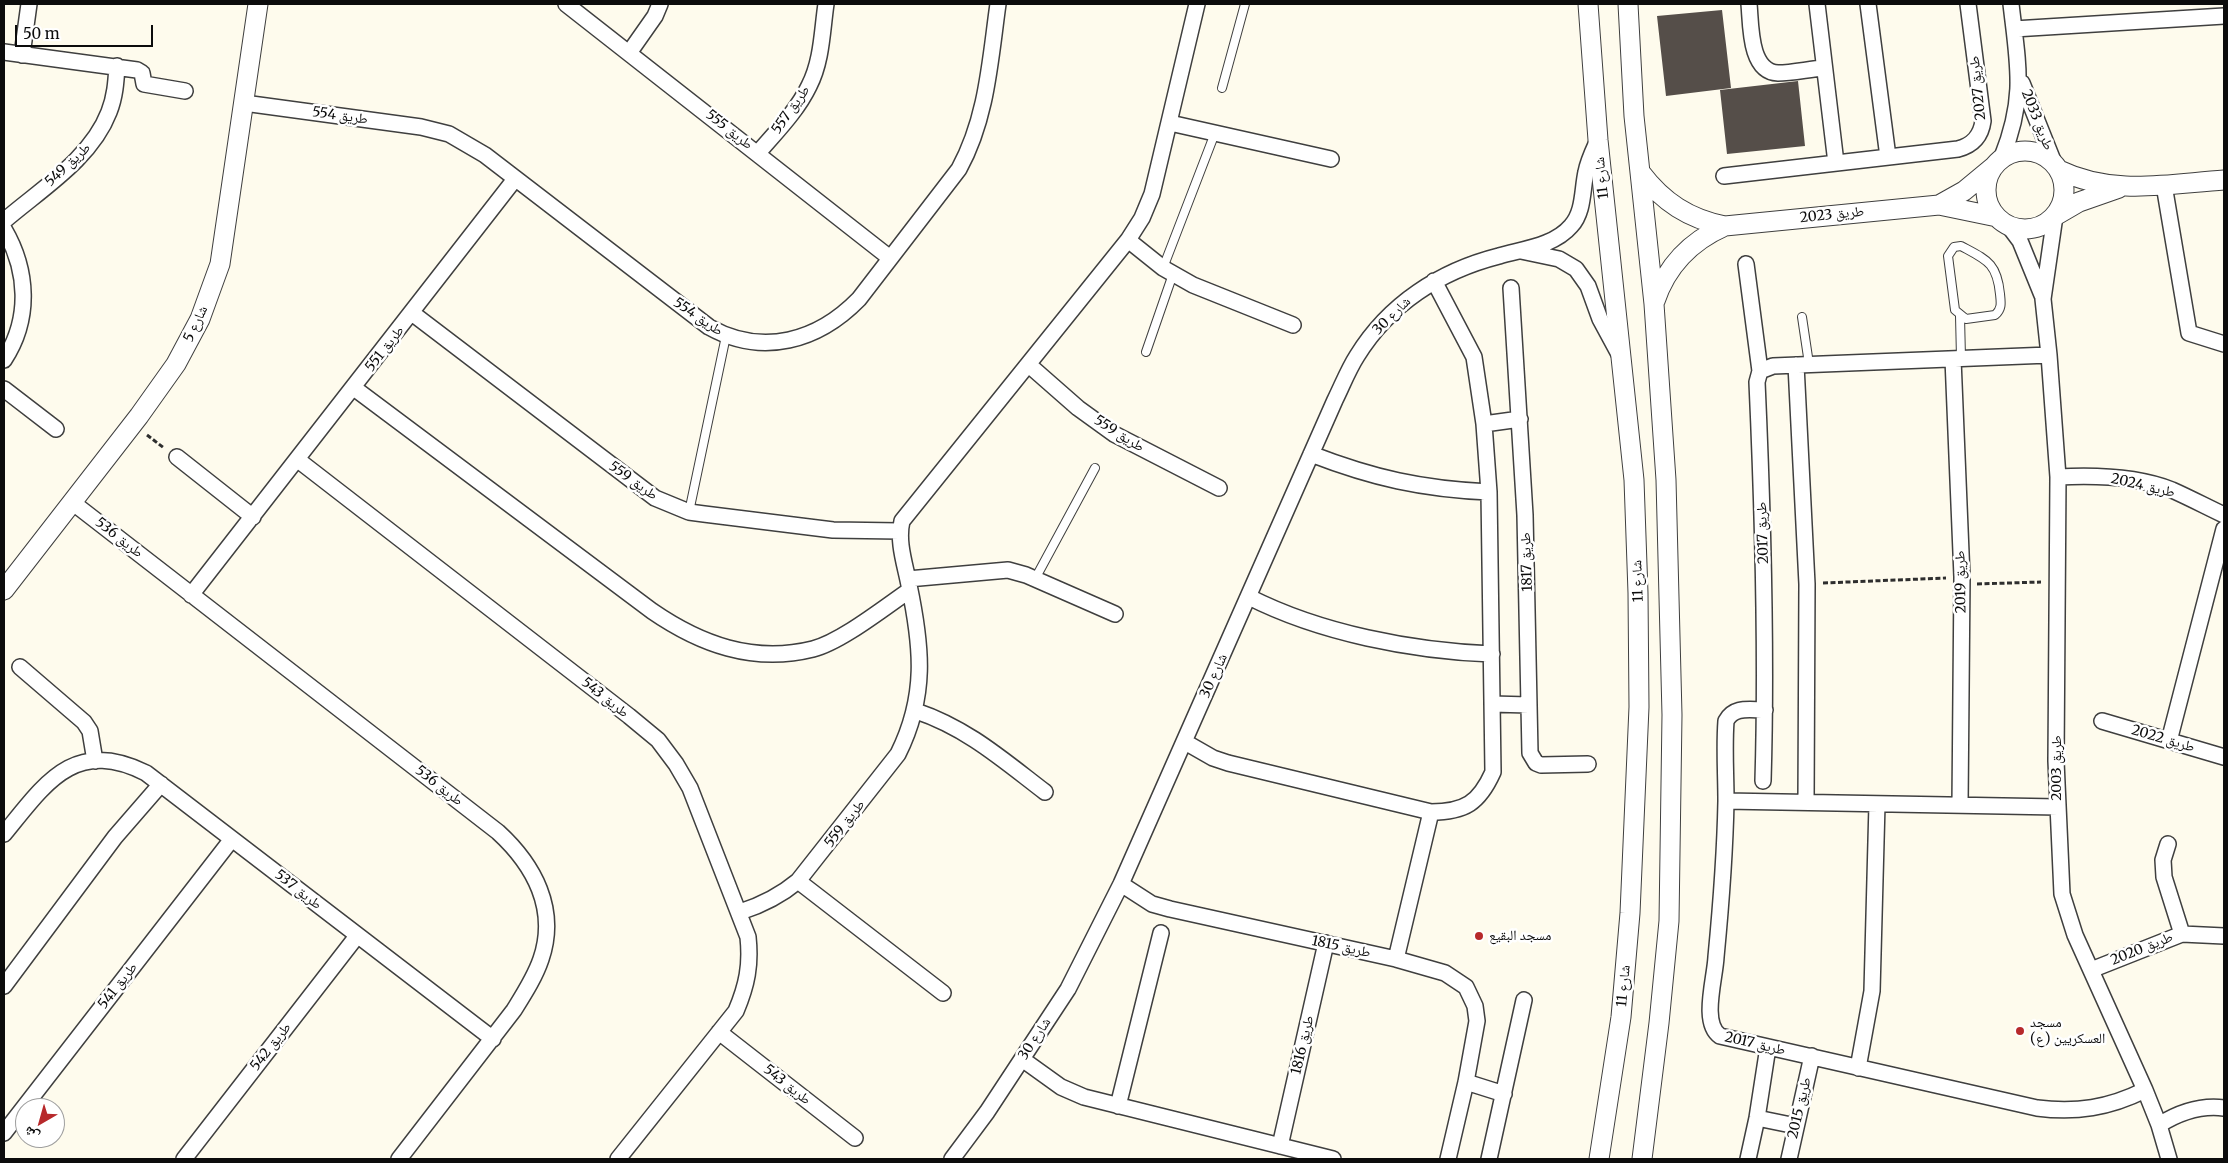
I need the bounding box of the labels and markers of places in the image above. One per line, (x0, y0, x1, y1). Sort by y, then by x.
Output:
place label: مسجد البقيع (1489, 928, 1551, 944)
marker: مسجد البقيع (1473, 930, 1485, 942)
place label: مسجد العسكريين (ع) (2030, 1015, 2105, 1048)
marker: مسجد العسكريين (ع) (2014, 1025, 2026, 1037)

